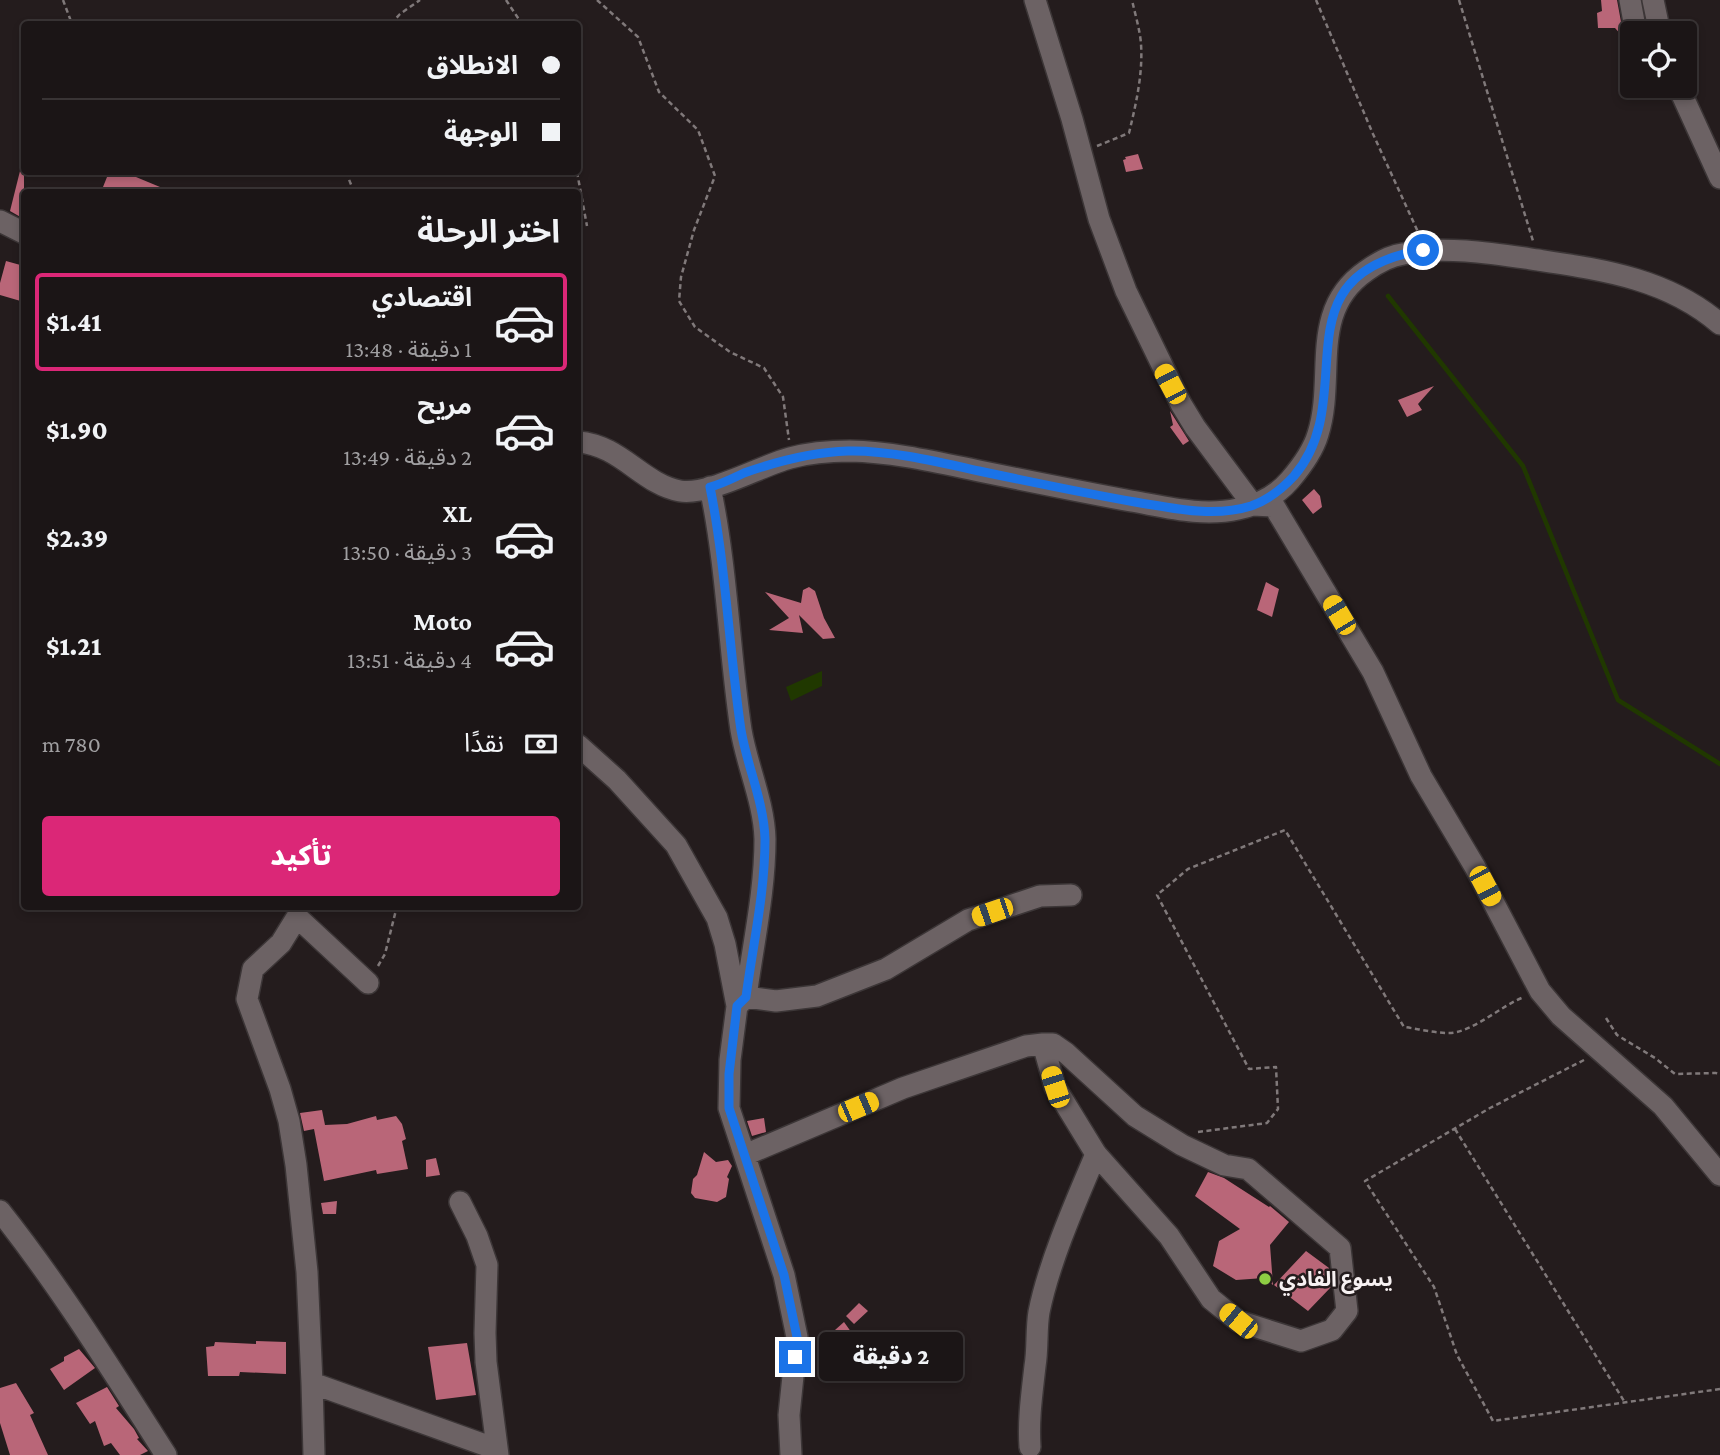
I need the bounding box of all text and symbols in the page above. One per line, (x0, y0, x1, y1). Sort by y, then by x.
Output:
map controls (1620, 21, 1697, 98)
button: locate (1620, 21, 1697, 98)
text: الانطلاق (427, 51, 518, 80)
text: الوجهة (444, 118, 518, 147)
text: اختر الرحلة (417, 213, 560, 249)
route start (1407, 234, 1439, 266)
text: اقتصادي (372, 283, 472, 312)
icon: car (493, 291, 556, 354)
text: $1.41 (46, 308, 101, 337)
text: 1 دقيقة · 13:48 (346, 336, 472, 362)
car (1151, 361, 1190, 407)
text: مريح (417, 391, 472, 420)
icon: car (493, 399, 556, 462)
text: $1.90 (46, 416, 108, 445)
text: 2 دقيقة · 13:49 (343, 444, 472, 470)
text: XL (443, 499, 472, 528)
icon: car (493, 507, 556, 570)
text: $2.39 (46, 524, 108, 553)
text: 3 دقيقة · 13:50 (343, 539, 472, 565)
car (1320, 592, 1359, 638)
text: Moto (413, 607, 472, 636)
icon: car (493, 615, 556, 678)
text: $1.21 (46, 632, 101, 661)
text: 4 دقيقة · 13:51 (347, 647, 472, 673)
icon: cash (522, 725, 560, 763)
text: نقدًا (464, 729, 504, 758)
text: 780 m (42, 731, 101, 757)
button: تأكيد (42, 816, 560, 896)
car (1466, 863, 1505, 909)
car (969, 895, 1016, 929)
car (1039, 1064, 1072, 1110)
car (835, 1089, 882, 1125)
place label: يسوع الفادي (1279, 1267, 1393, 1296)
marker: يسوع الفادي (1257, 1271, 1273, 1287)
car (1216, 1300, 1261, 1342)
callout: 2 دقيقة (820, 1332, 963, 1382)
route end (779, 1341, 811, 1373)
text: 2 دقيقة (853, 1343, 929, 1369)

